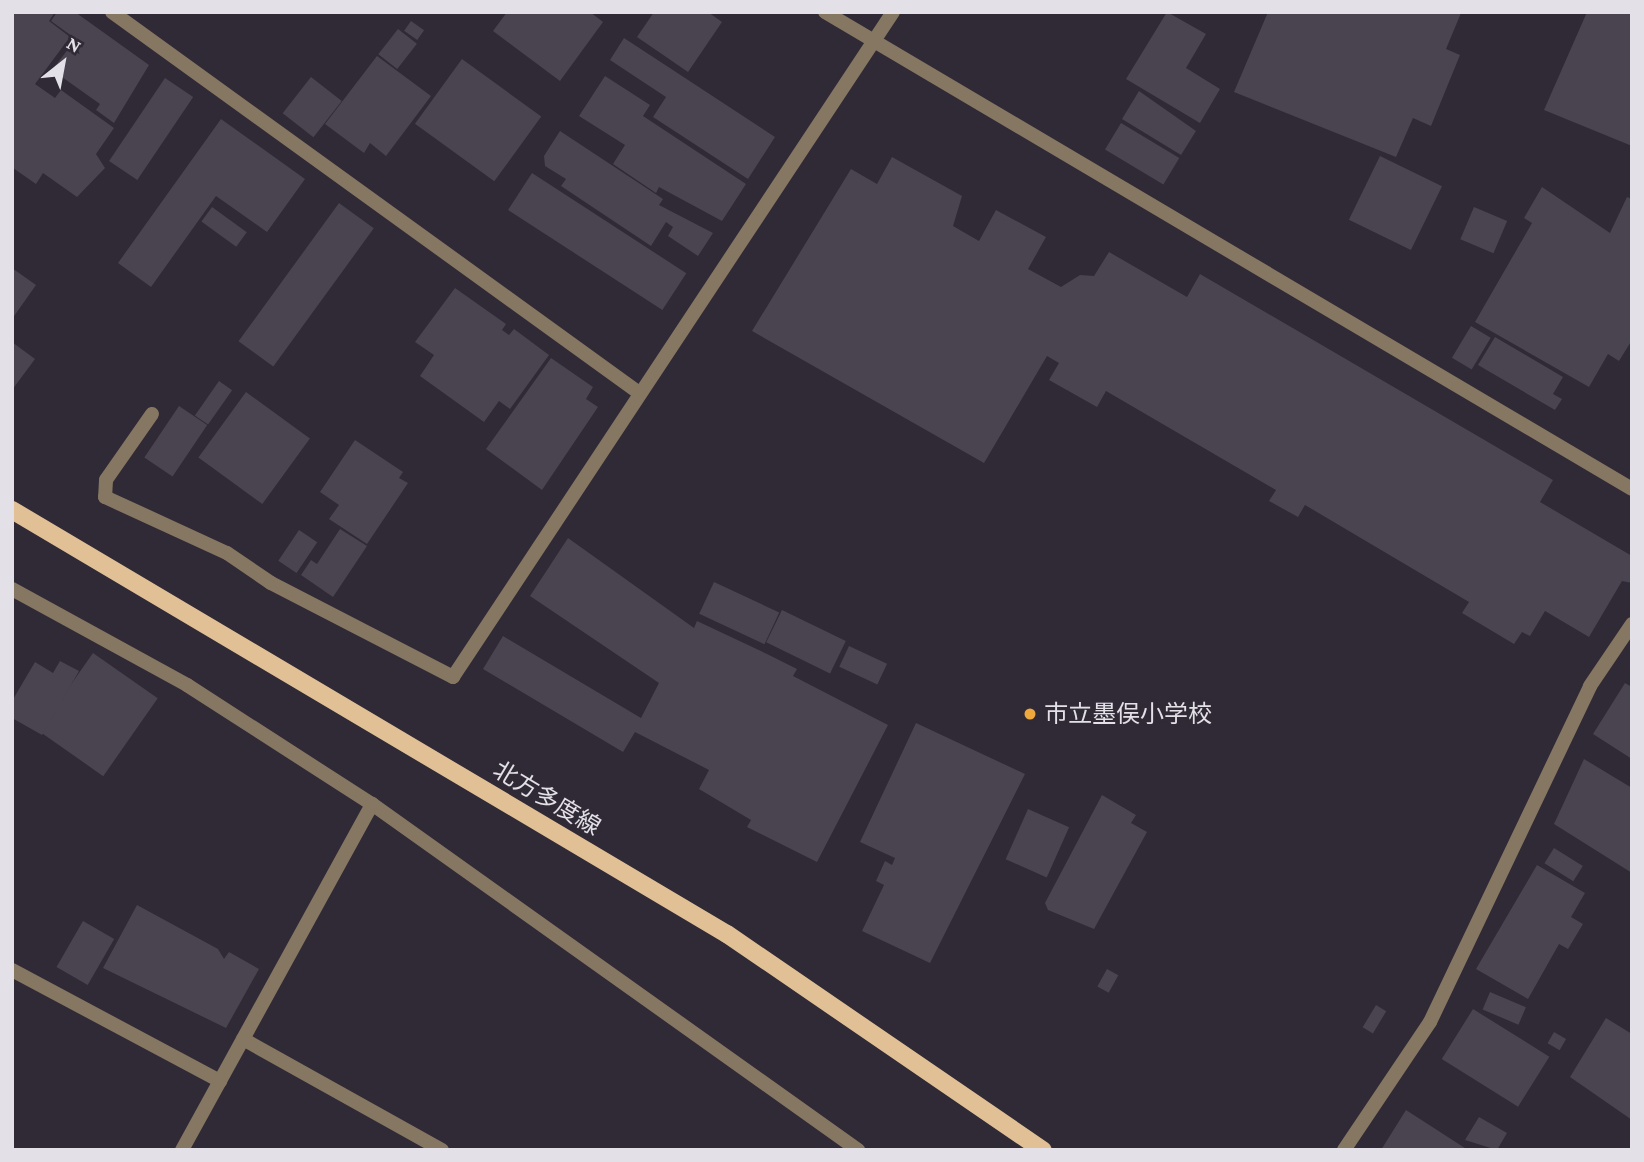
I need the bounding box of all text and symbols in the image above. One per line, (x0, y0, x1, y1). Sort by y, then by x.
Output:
north arrow (28, 28, 98, 98)
text: N (63, 32, 85, 57)
place label: 市立墨俣小学校 (1044, 700, 1212, 728)
marker: 市立墨俣小学校 (1022, 706, 1038, 722)
street label: 北方多度線 (488, 755, 606, 841)

